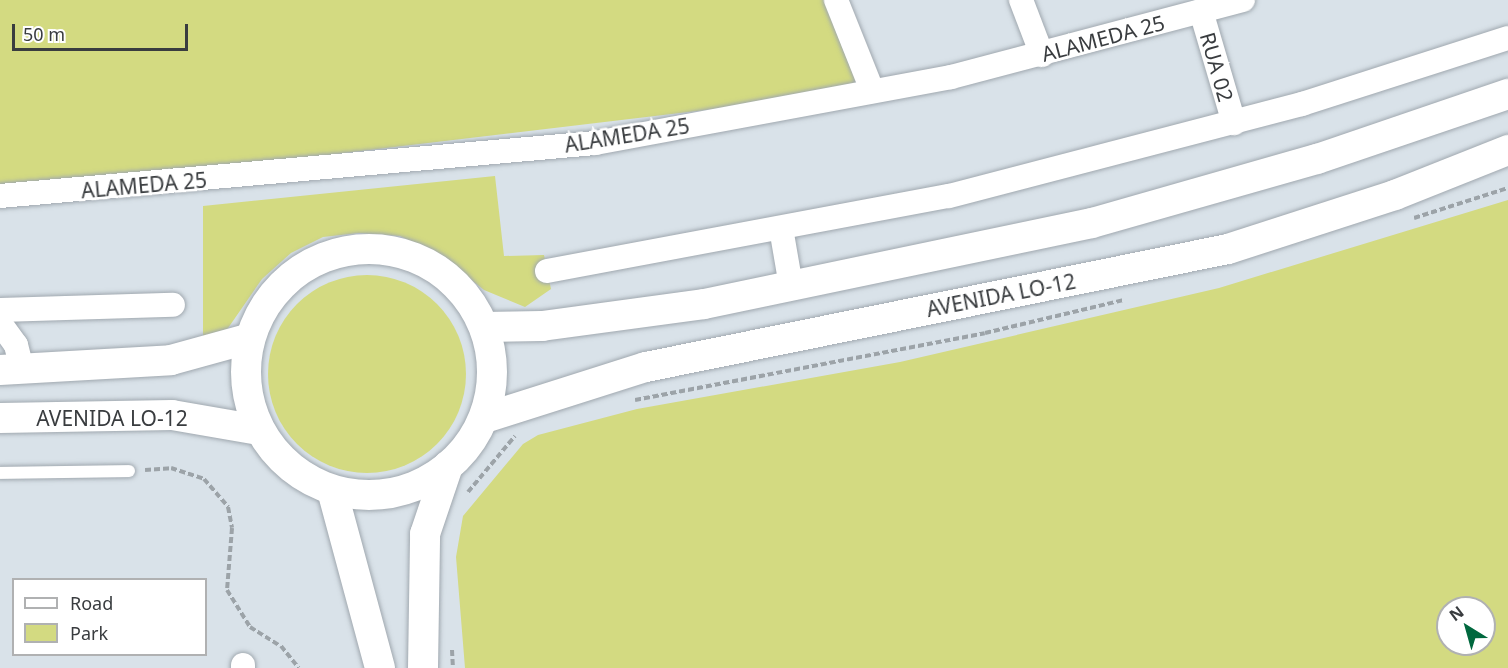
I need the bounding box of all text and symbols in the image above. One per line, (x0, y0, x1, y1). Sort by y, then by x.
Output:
street label: ALAMEDA 25 (1039, 9, 1167, 67)
scale bar (15, 12, 190, 50)
text: 50 m (23, 22, 65, 46)
street label: RUA 02 (1195, 29, 1239, 105)
street label: ALAMEDA 25 (563, 113, 691, 157)
street label: ALAMEDA 25 (80, 167, 208, 203)
street label: AVENIDA LO-12 (924, 268, 1078, 322)
street label: AVENIDA LO-12 (36, 405, 188, 431)
legend (12, 578, 207, 656)
text: Road (70, 591, 113, 615)
north arrow (1436, 596, 1496, 656)
text: N (1445, 601, 1468, 626)
text: Park (70, 621, 108, 645)

